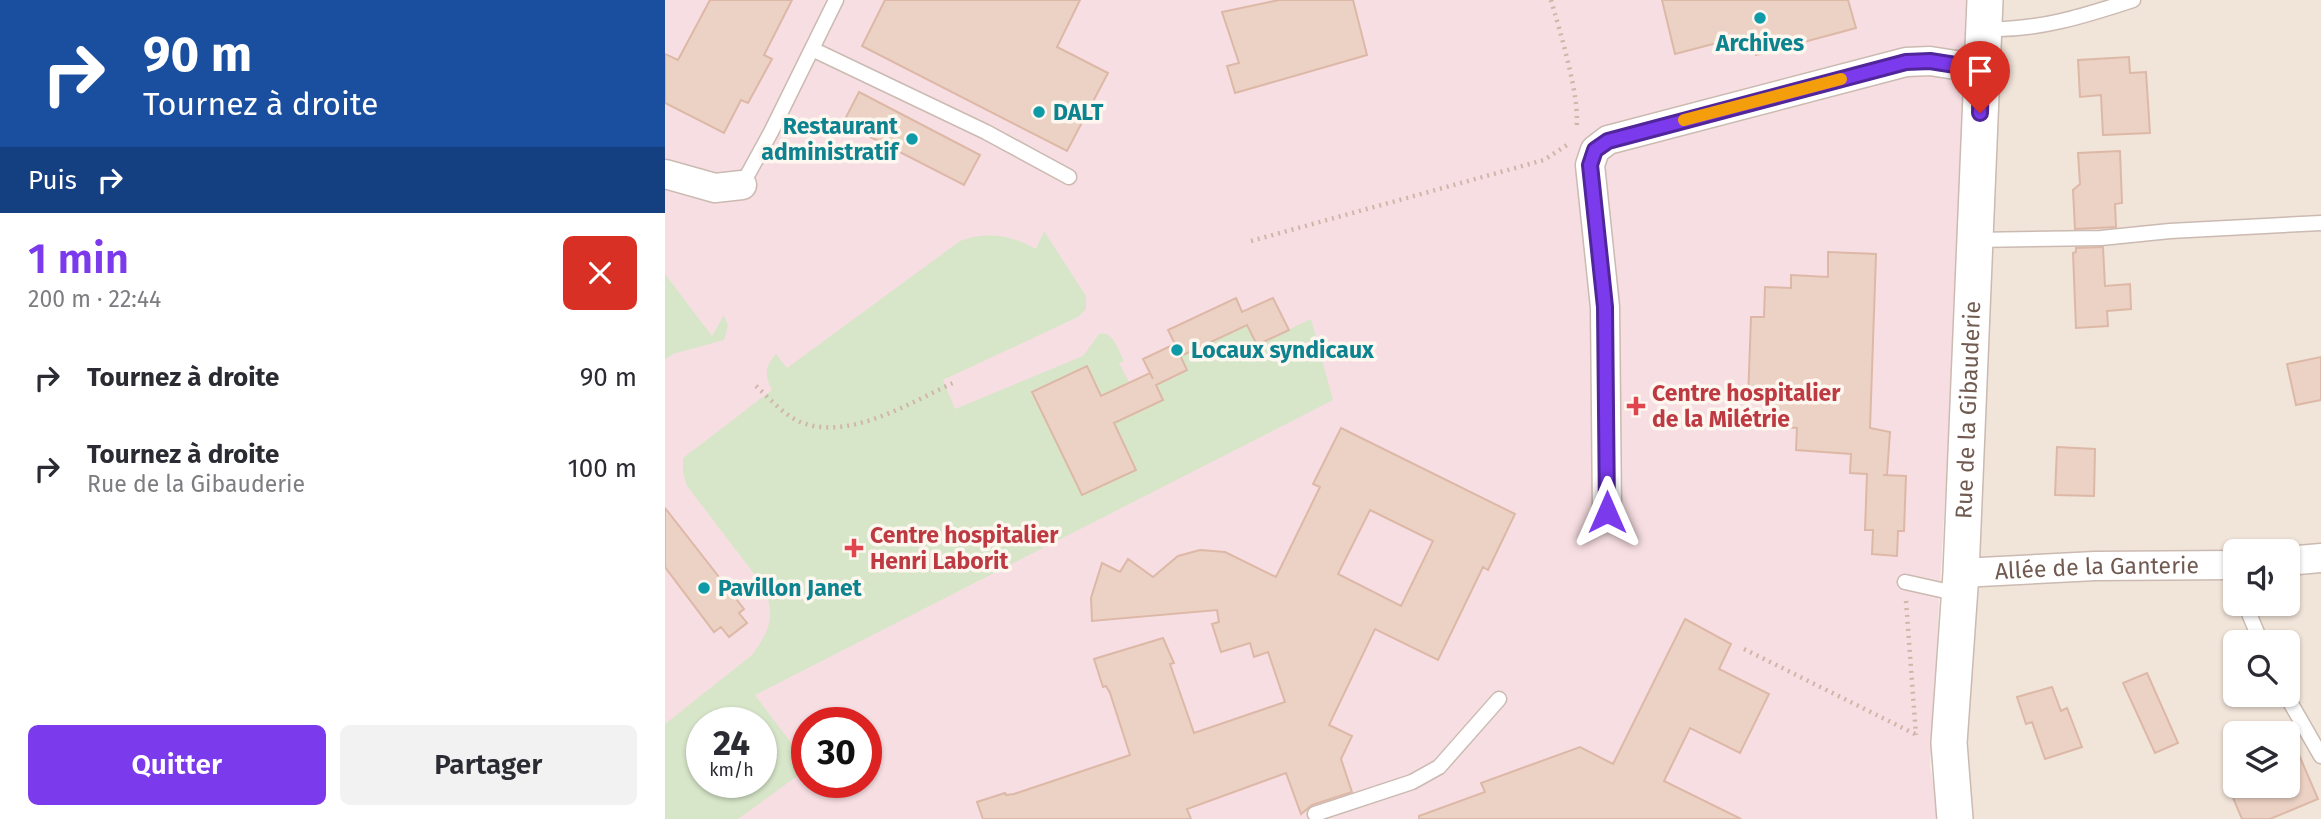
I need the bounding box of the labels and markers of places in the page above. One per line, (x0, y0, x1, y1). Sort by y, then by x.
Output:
marker: Archives (1752, 10, 1768, 26)
place label: Archives (1715, 29, 1804, 57)
pin (1950, 41, 2010, 113)
place label: DALT (1053, 98, 1104, 126)
marker: DALT (1031, 104, 1047, 120)
place label: Restaurant administratif (761, 112, 900, 166)
marker: Restaurant administratif (904, 131, 920, 147)
place label: Locaux syndicaux (1191, 336, 1374, 364)
marker: Locaux syndicaux (1169, 342, 1185, 358)
place label: Centre hospitalier de la Milétrie (1652, 379, 1841, 433)
marker: Centre hospitalier de la Milétrie (1626, 396, 1646, 416)
place label: Centre hospitalier Henri Laborit (870, 521, 1059, 575)
marker: Centre hospitalier Henri Laborit (844, 538, 864, 558)
place label: Pavillon Janet (718, 574, 863, 602)
marker: Pavillon Janet (696, 580, 712, 596)

